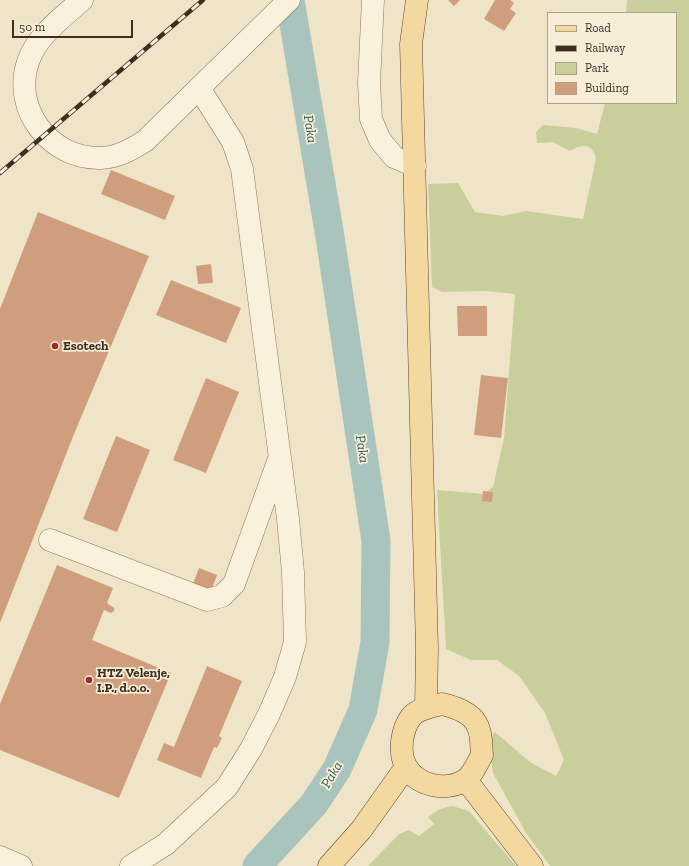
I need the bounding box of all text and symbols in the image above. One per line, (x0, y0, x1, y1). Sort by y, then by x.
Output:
scale bar (14, 12, 135, 38)
legend (547, 12, 677, 104)
text: 50 m (19, 20, 45, 34)
text: Road (585, 21, 611, 35)
text: Railway (585, 41, 626, 55)
text: Park (585, 61, 609, 75)
text: Building (585, 81, 629, 95)
water label: Paka (300, 114, 320, 144)
place label: Esotech (63, 338, 109, 354)
marker: Esotech (50, 341, 60, 351)
water label: Paka (352, 434, 372, 464)
place label: HTZ Velenje, I.P., d.o.o. (97, 665, 170, 696)
marker: HTZ Velenje, I.P., d.o.o. (84, 675, 94, 685)
water label: Paka (318, 759, 346, 791)

